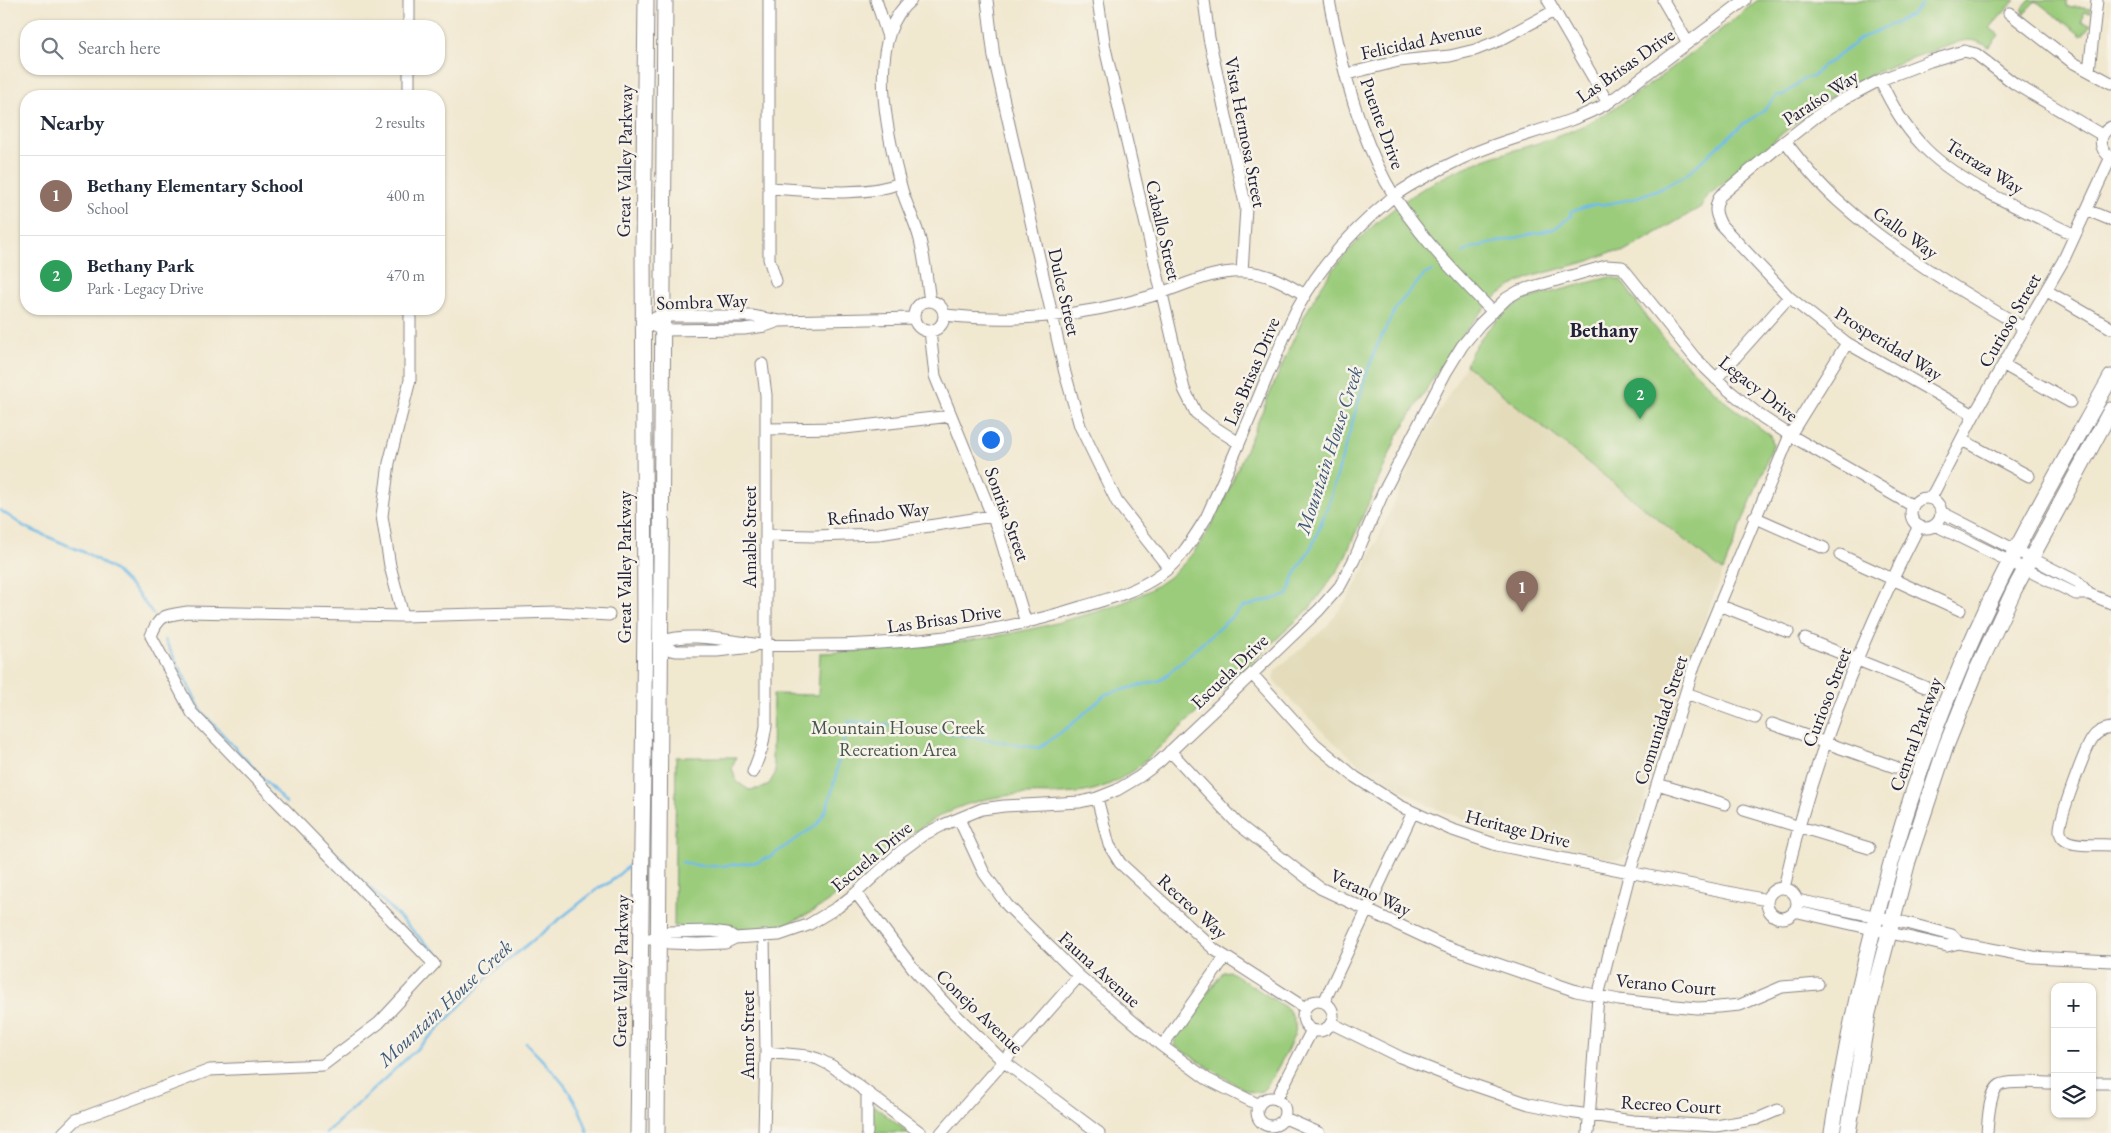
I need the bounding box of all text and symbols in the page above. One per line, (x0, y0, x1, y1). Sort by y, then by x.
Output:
street label: Felicidad Avenue (1358, 15, 1484, 66)
search box (20, 20, 445, 75)
street label: Las Brisas Drive (1571, 22, 1680, 109)
icon: search (38, 34, 66, 62)
text: Search here (78, 35, 160, 60)
street label: Vista Hermosa Street (1219, 55, 1272, 210)
street label: Paraíso Way (1777, 63, 1864, 131)
street label: Puente Drive (1354, 74, 1411, 172)
street label: Great Valley Parkway (611, 84, 638, 238)
text: Nearby (40, 109, 104, 136)
text: 2 results (375, 112, 425, 133)
street label: Terraza Way (1941, 133, 2029, 201)
text: Bethany Elementary School (87, 173, 304, 198)
street label: Caballo Street (1140, 178, 1187, 283)
text: 1 (52, 185, 60, 206)
text: 400 m (386, 185, 425, 206)
text: School (87, 198, 129, 219)
street label: Gallo Way (1868, 200, 1944, 265)
street label: Dulce Street (1042, 246, 1087, 338)
text: Bethany Park (87, 253, 194, 278)
text: 2 (52, 265, 60, 286)
text: 470 m (386, 265, 425, 286)
street label: Curioso Street (1972, 269, 2047, 372)
text: Park · Legacy Drive (87, 278, 203, 299)
street label: Sombra Way (656, 287, 749, 316)
street label: Prosperidad Way (1830, 300, 1948, 387)
street label: Las Brisas Drive (1217, 313, 1285, 429)
district label: Bethany (1570, 317, 1639, 343)
street label: Legacy Drive (1714, 349, 1804, 427)
water label: Mountain House Creek (1289, 363, 1368, 538)
pin: 2 (1624, 378, 1656, 419)
your location (978, 427, 1004, 453)
street label: Sonrisa Street (979, 464, 1036, 565)
street label: Amable Street (737, 486, 762, 589)
street label: Great Valley Parkway (612, 490, 637, 643)
street label: Refinado Way (826, 496, 931, 531)
pin: 1 (1506, 571, 1538, 612)
street label: Las Brisas Drive (885, 598, 1003, 639)
street label: Escuela Drive (1185, 628, 1273, 715)
street label: Curioso Street (1796, 644, 1857, 751)
street label: Comunidad Street (1628, 652, 1693, 788)
street label: Central Parkway (1883, 673, 1948, 795)
park label: Mountain House Creek Recreation Area (811, 715, 986, 762)
street label: Heritage Drive (1463, 803, 1573, 854)
street label: Escuela Drive (826, 815, 917, 898)
street label: Verano Way (1326, 863, 1416, 922)
street label: Recreo Way (1152, 868, 1234, 945)
street label: Great Valley Parkway (607, 894, 634, 1048)
street label: Fauna Avenue (1053, 926, 1146, 1013)
water label: Mountain House Creek (371, 934, 518, 1073)
street label: Conejo Avenue (931, 963, 1029, 1059)
street label: Verano Court (1615, 968, 1717, 1001)
map controls (2051, 983, 2096, 1118)
button: + (2051, 983, 2096, 1028)
street label: Amor Street (735, 990, 760, 1081)
button: − (2051, 1028, 2096, 1073)
button: layers (2051, 1073, 2096, 1118)
street label: Recreo Court (1620, 1089, 1722, 1120)

